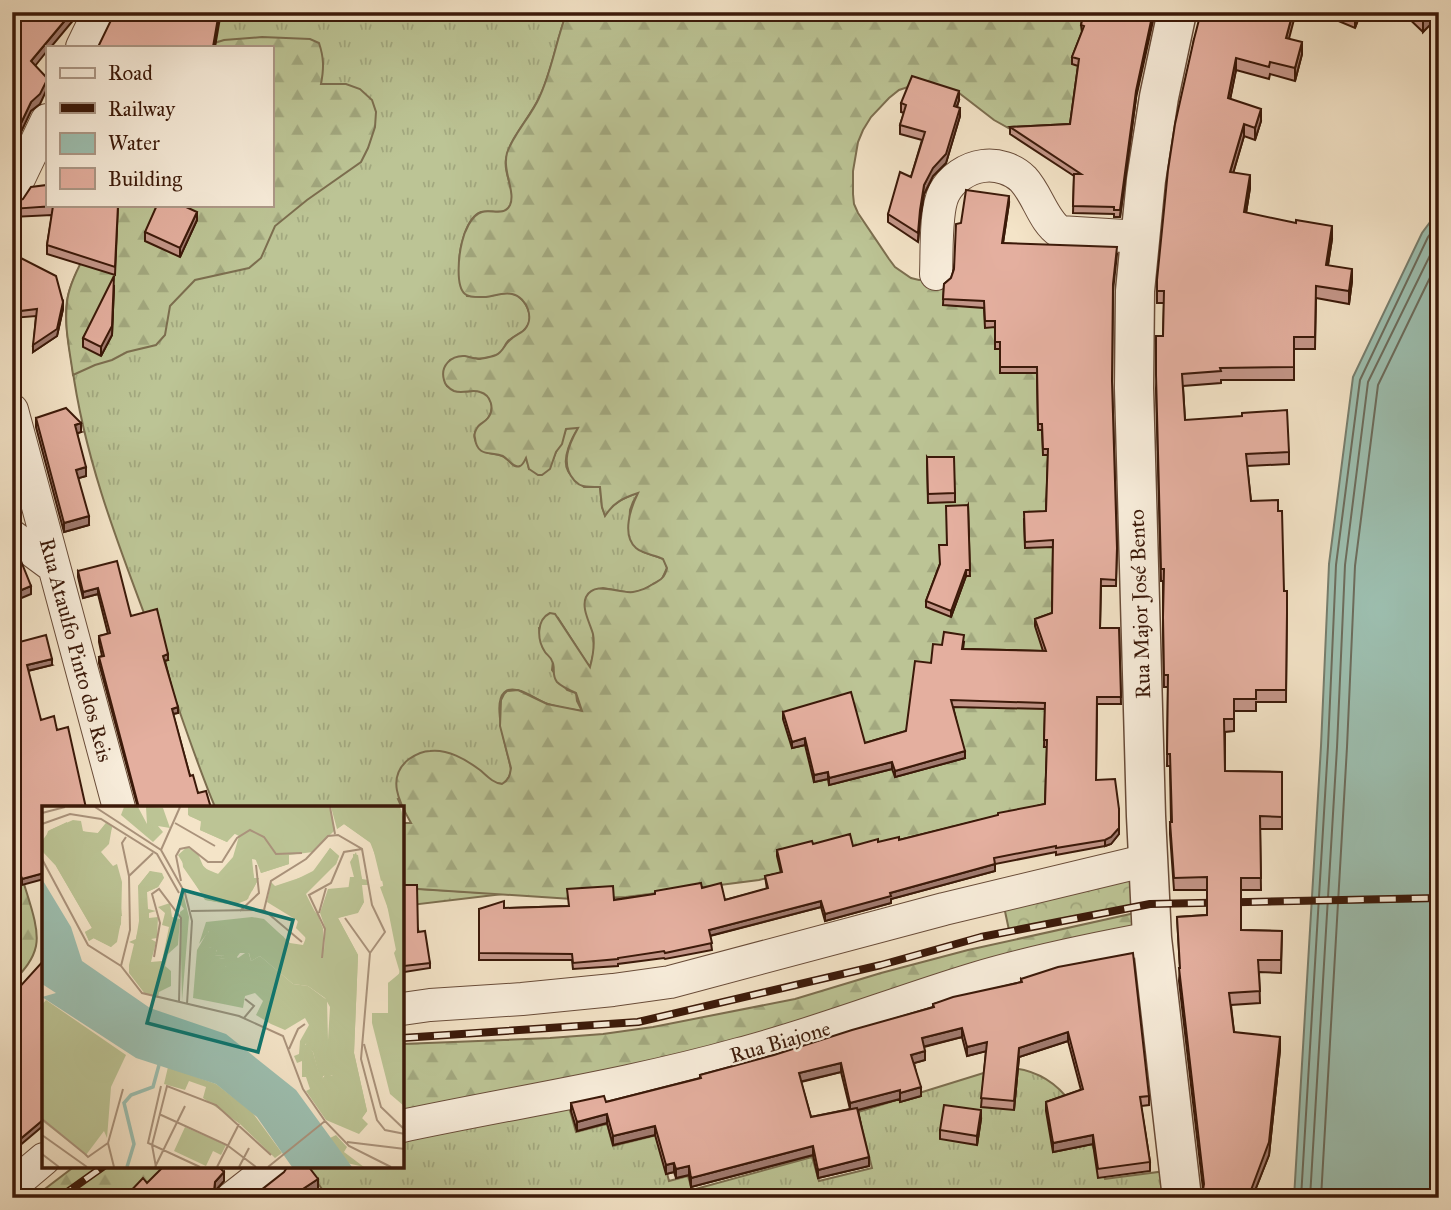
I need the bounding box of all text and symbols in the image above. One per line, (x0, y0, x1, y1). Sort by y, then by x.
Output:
legend (46, 46, 273, 206)
text: Road (108, 60, 153, 86)
text: Railway (108, 96, 176, 122)
text: Water (108, 130, 160, 156)
text: Building (108, 166, 182, 192)
street label: Rua Major José Bento (1124, 509, 1156, 699)
street label: Rua Ataulfo Pinto dos Reis (34, 535, 118, 765)
inset map (42, 806, 404, 1168)
street label: Rua Biajone (727, 1015, 834, 1069)

